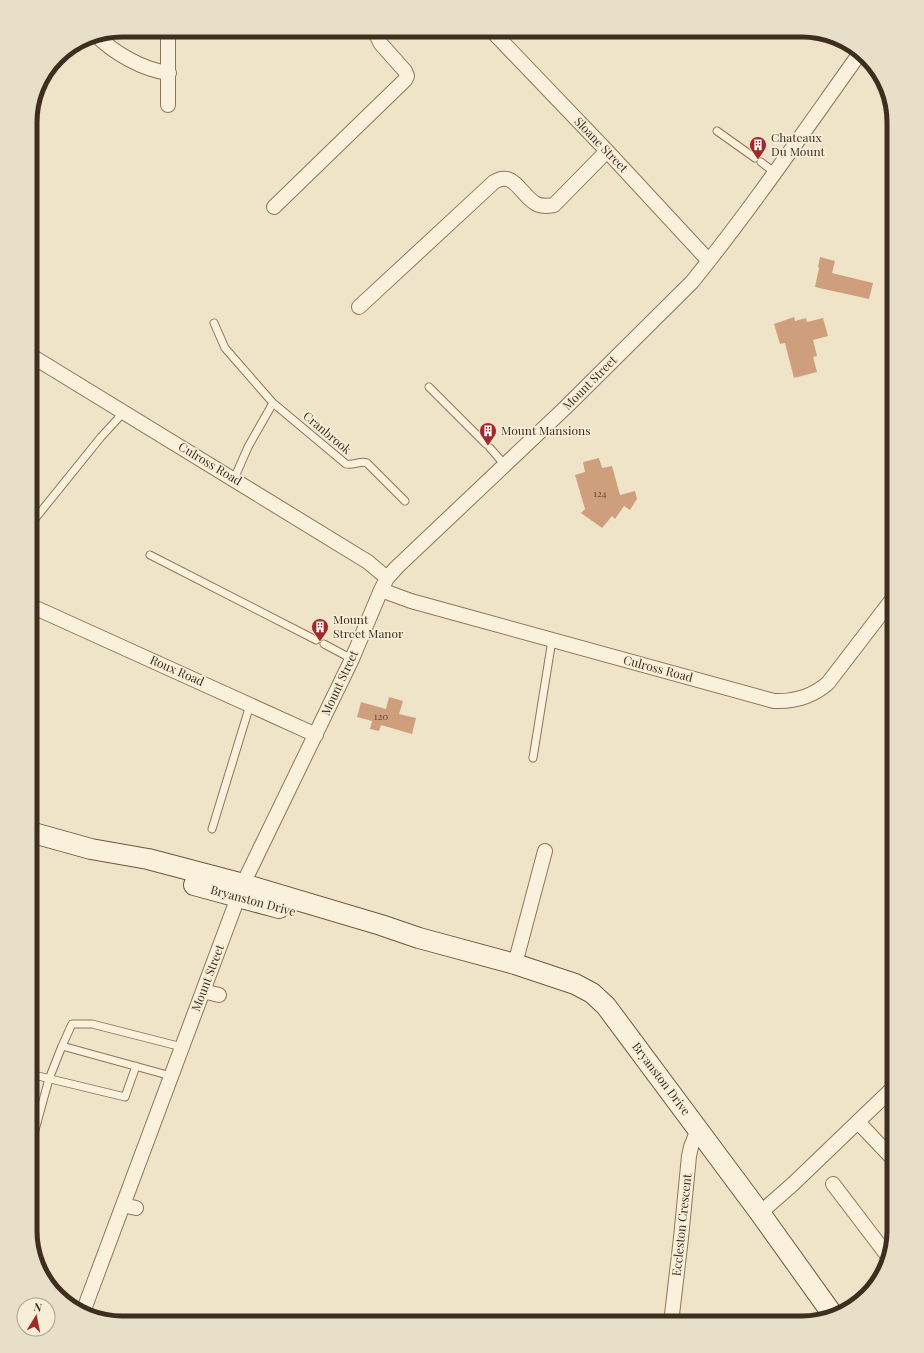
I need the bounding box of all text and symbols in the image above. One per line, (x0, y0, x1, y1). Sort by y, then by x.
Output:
street label: Sloane Street (571, 113, 633, 176)
place label: Chateaux Du Mount (771, 129, 826, 159)
building icon: Chateaux Du Mount (748, 135, 768, 160)
street label: Mount Street (559, 351, 620, 413)
street label: Cranbrook (300, 407, 355, 457)
building icon: Mount Mansions (478, 421, 498, 446)
place label: Mount Mansions (501, 422, 591, 438)
street label: Culross Road (176, 438, 245, 488)
house number: 124 (593, 486, 607, 500)
place label: Mount Street Manor (333, 611, 404, 641)
building icon: Mount Street Manor (310, 617, 330, 642)
street label: Mount Street (317, 647, 361, 718)
street label: Roux Road (148, 651, 207, 689)
street label: Culross Road (622, 651, 695, 685)
house number: 120 (374, 709, 388, 723)
street label: Bryanston Drive (209, 881, 298, 919)
street label: Mount Street (187, 941, 227, 1013)
street label: Bryanston Drive (629, 1039, 695, 1118)
street label: Eccleston Crescent (668, 1172, 694, 1277)
north arrow (16, 1297, 56, 1337)
text: N (33, 1299, 43, 1315)

